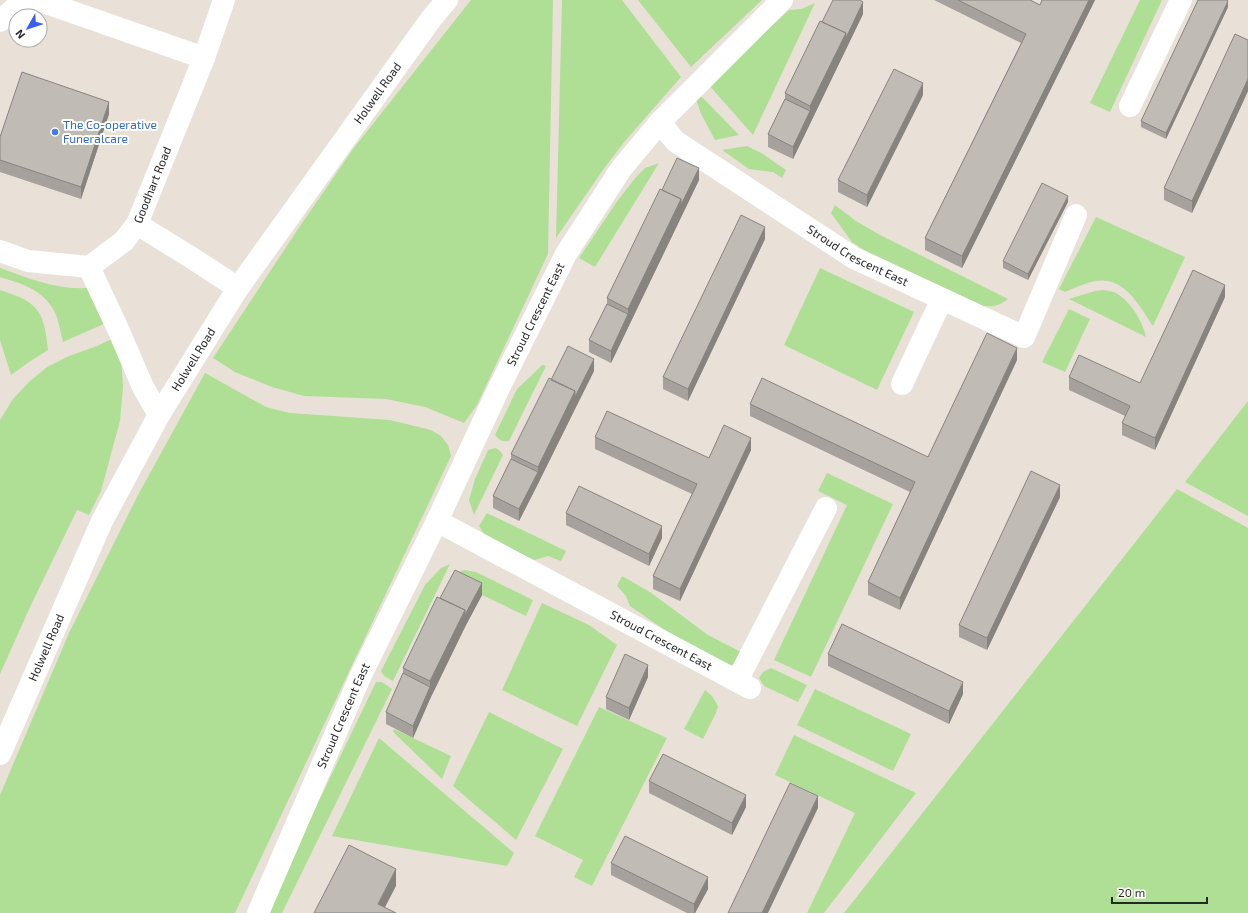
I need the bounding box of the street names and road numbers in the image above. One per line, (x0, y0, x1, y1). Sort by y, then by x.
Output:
street label: Holwell Road (350, 59, 404, 126)
street label: Goodhart Road (130, 144, 174, 225)
street label: Stroud Crescent East (805, 221, 911, 288)
street label: Stroud Crescent East (503, 260, 567, 368)
street label: Holwell Road (168, 325, 218, 393)
street label: Stroud Crescent East (608, 607, 715, 673)
street label: Holwell Road (25, 612, 66, 683)
street label: Stroud Crescent East (313, 660, 372, 770)

